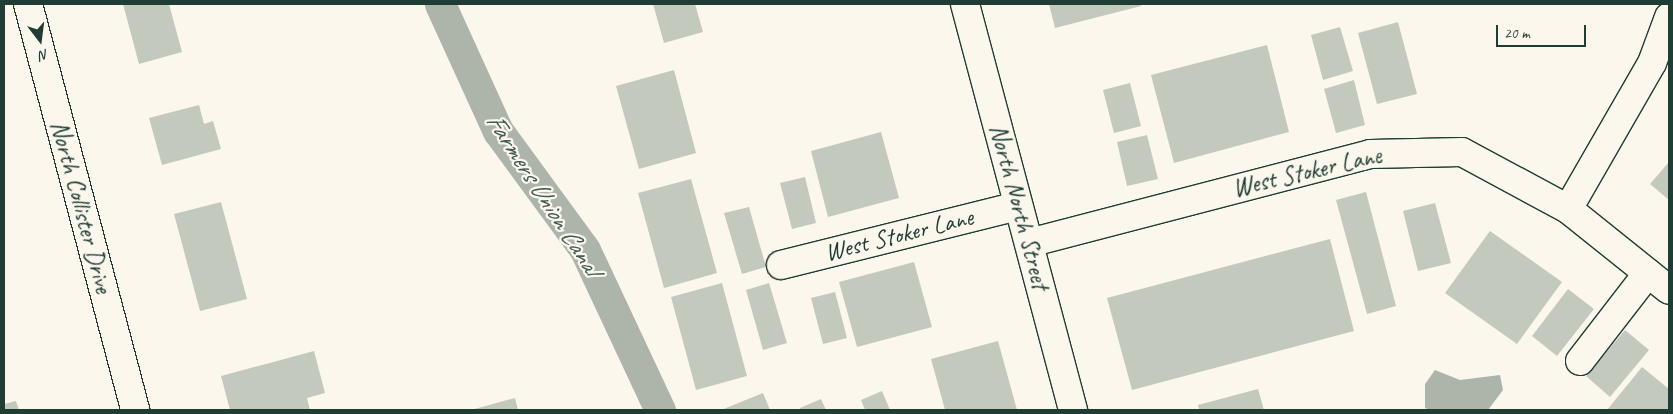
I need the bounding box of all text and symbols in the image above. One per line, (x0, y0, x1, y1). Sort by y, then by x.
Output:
north arrow (15, 15, 65, 65)
scale bar (1498, 15, 1588, 47)
text: 20 m (1504, 24, 1530, 43)
text: N (38, 46, 50, 64)
water label: Farmers Union Canal (479, 107, 607, 281)
street label: North Collister Drive (44, 118, 118, 296)
street label: North North Street (982, 120, 1056, 294)
street label: West Stoker Lane (1229, 140, 1385, 204)
street label: West Stoker Lane (822, 202, 976, 268)

